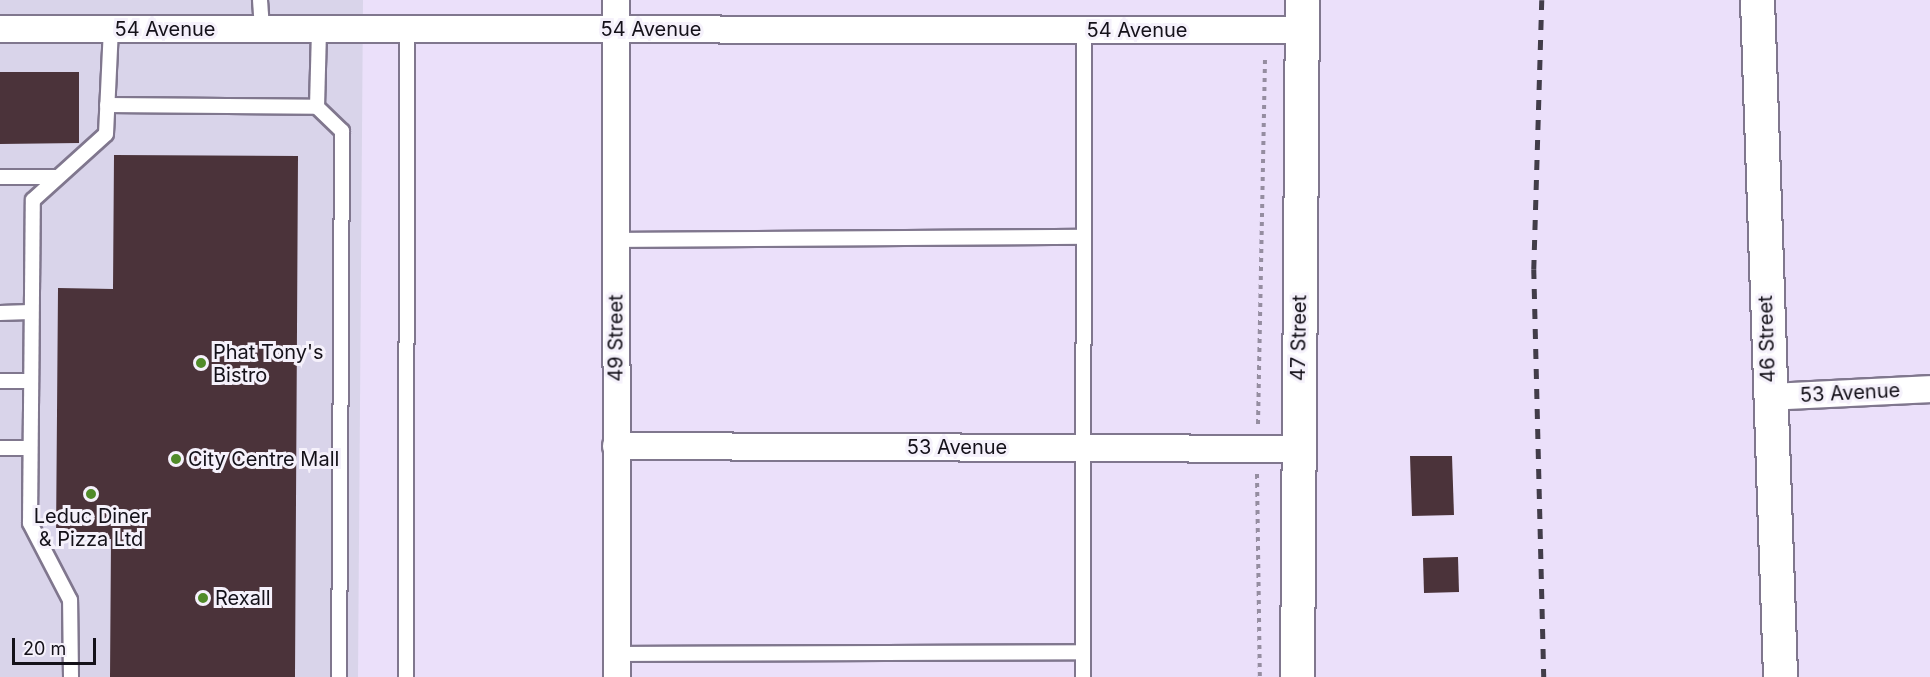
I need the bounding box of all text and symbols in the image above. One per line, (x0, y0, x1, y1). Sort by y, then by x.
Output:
street label: 54 Avenue (115, 17, 215, 41)
street label: 54 Avenue (601, 17, 701, 41)
street label: 54 Avenue (1087, 18, 1187, 42)
street label: 49 Street (604, 294, 628, 382)
street label: 47 Street (1286, 295, 1312, 381)
street label: 46 Street (1753, 295, 1781, 383)
place label: Phat Tony's Bistro (213, 340, 324, 387)
marker: Phat Tony's Bistro (194, 356, 208, 370)
street label: 53 Avenue (1799, 378, 1901, 408)
street label: 53 Avenue (907, 435, 1007, 459)
place label: City Centre Mall (188, 447, 339, 471)
marker: City Centre Mall (169, 452, 183, 466)
marker: Leduc Diner & Pizza Ltd (84, 487, 98, 501)
place label: Leduc Diner & Pizza Ltd (34, 504, 148, 551)
place label: Rexall (215, 586, 271, 610)
marker: Rexall (196, 591, 210, 605)
scale bar (15, 626, 99, 664)
text: 20 m (23, 638, 66, 659)

